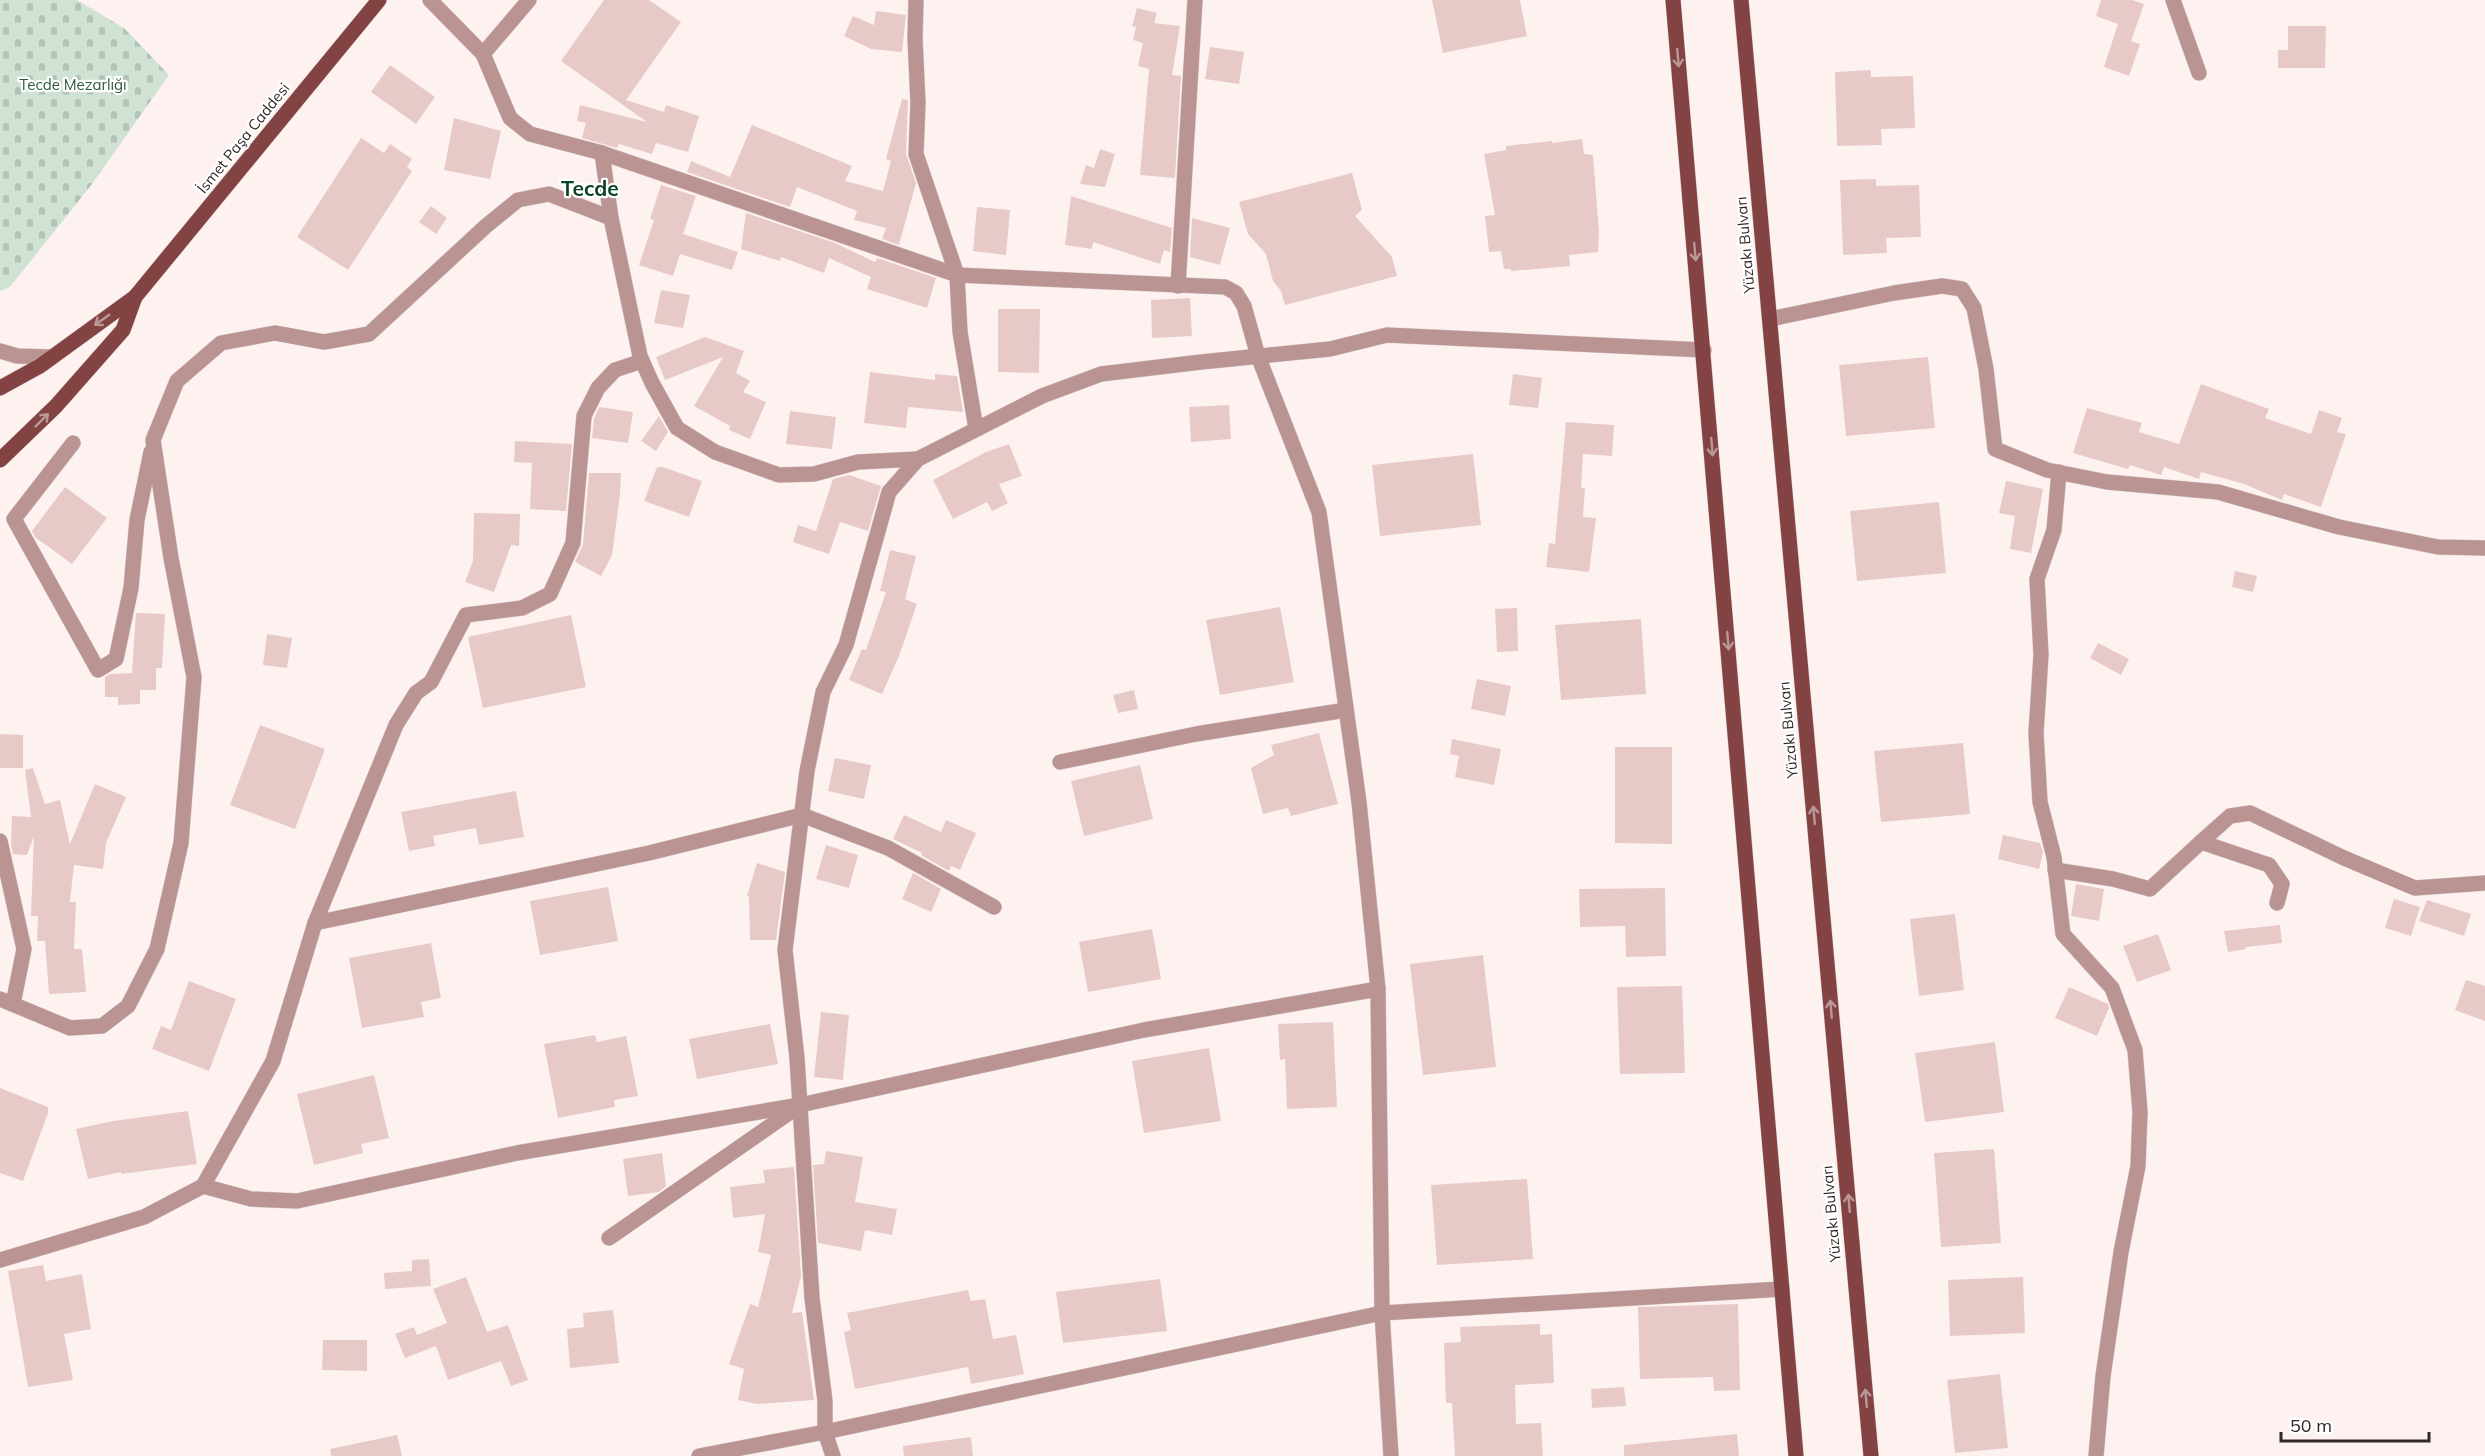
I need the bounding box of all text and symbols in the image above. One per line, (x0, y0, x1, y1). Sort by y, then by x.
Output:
one-way arrow (1673, 48, 1684, 68)
park label: Tecde Mezarlığı (19, 75, 127, 94)
street label: İsmet Paşa Caddesi (193, 79, 293, 197)
district label: Tecde (561, 175, 619, 201)
street label: Yüzakı Bulvarı (1731, 196, 1759, 295)
one-way arrow (1690, 242, 1701, 262)
one-way arrow (95, 314, 111, 326)
one-way arrow (35, 412, 50, 427)
one-way arrow (1707, 436, 1718, 456)
one-way arrow (1723, 631, 1734, 651)
street label: Yüzakı Bulvarı (1774, 681, 1802, 780)
one-way arrow (1808, 806, 1819, 825)
one-way arrow (1825, 1000, 1836, 1020)
street label: Yüzakı Bulvarı (1817, 1165, 1845, 1264)
one-way arrow (1843, 1194, 1854, 1214)
one-way arrow (1860, 1388, 1871, 1408)
scale bar (2281, 1405, 2430, 1443)
text: 50 m (2290, 1414, 2332, 1437)

